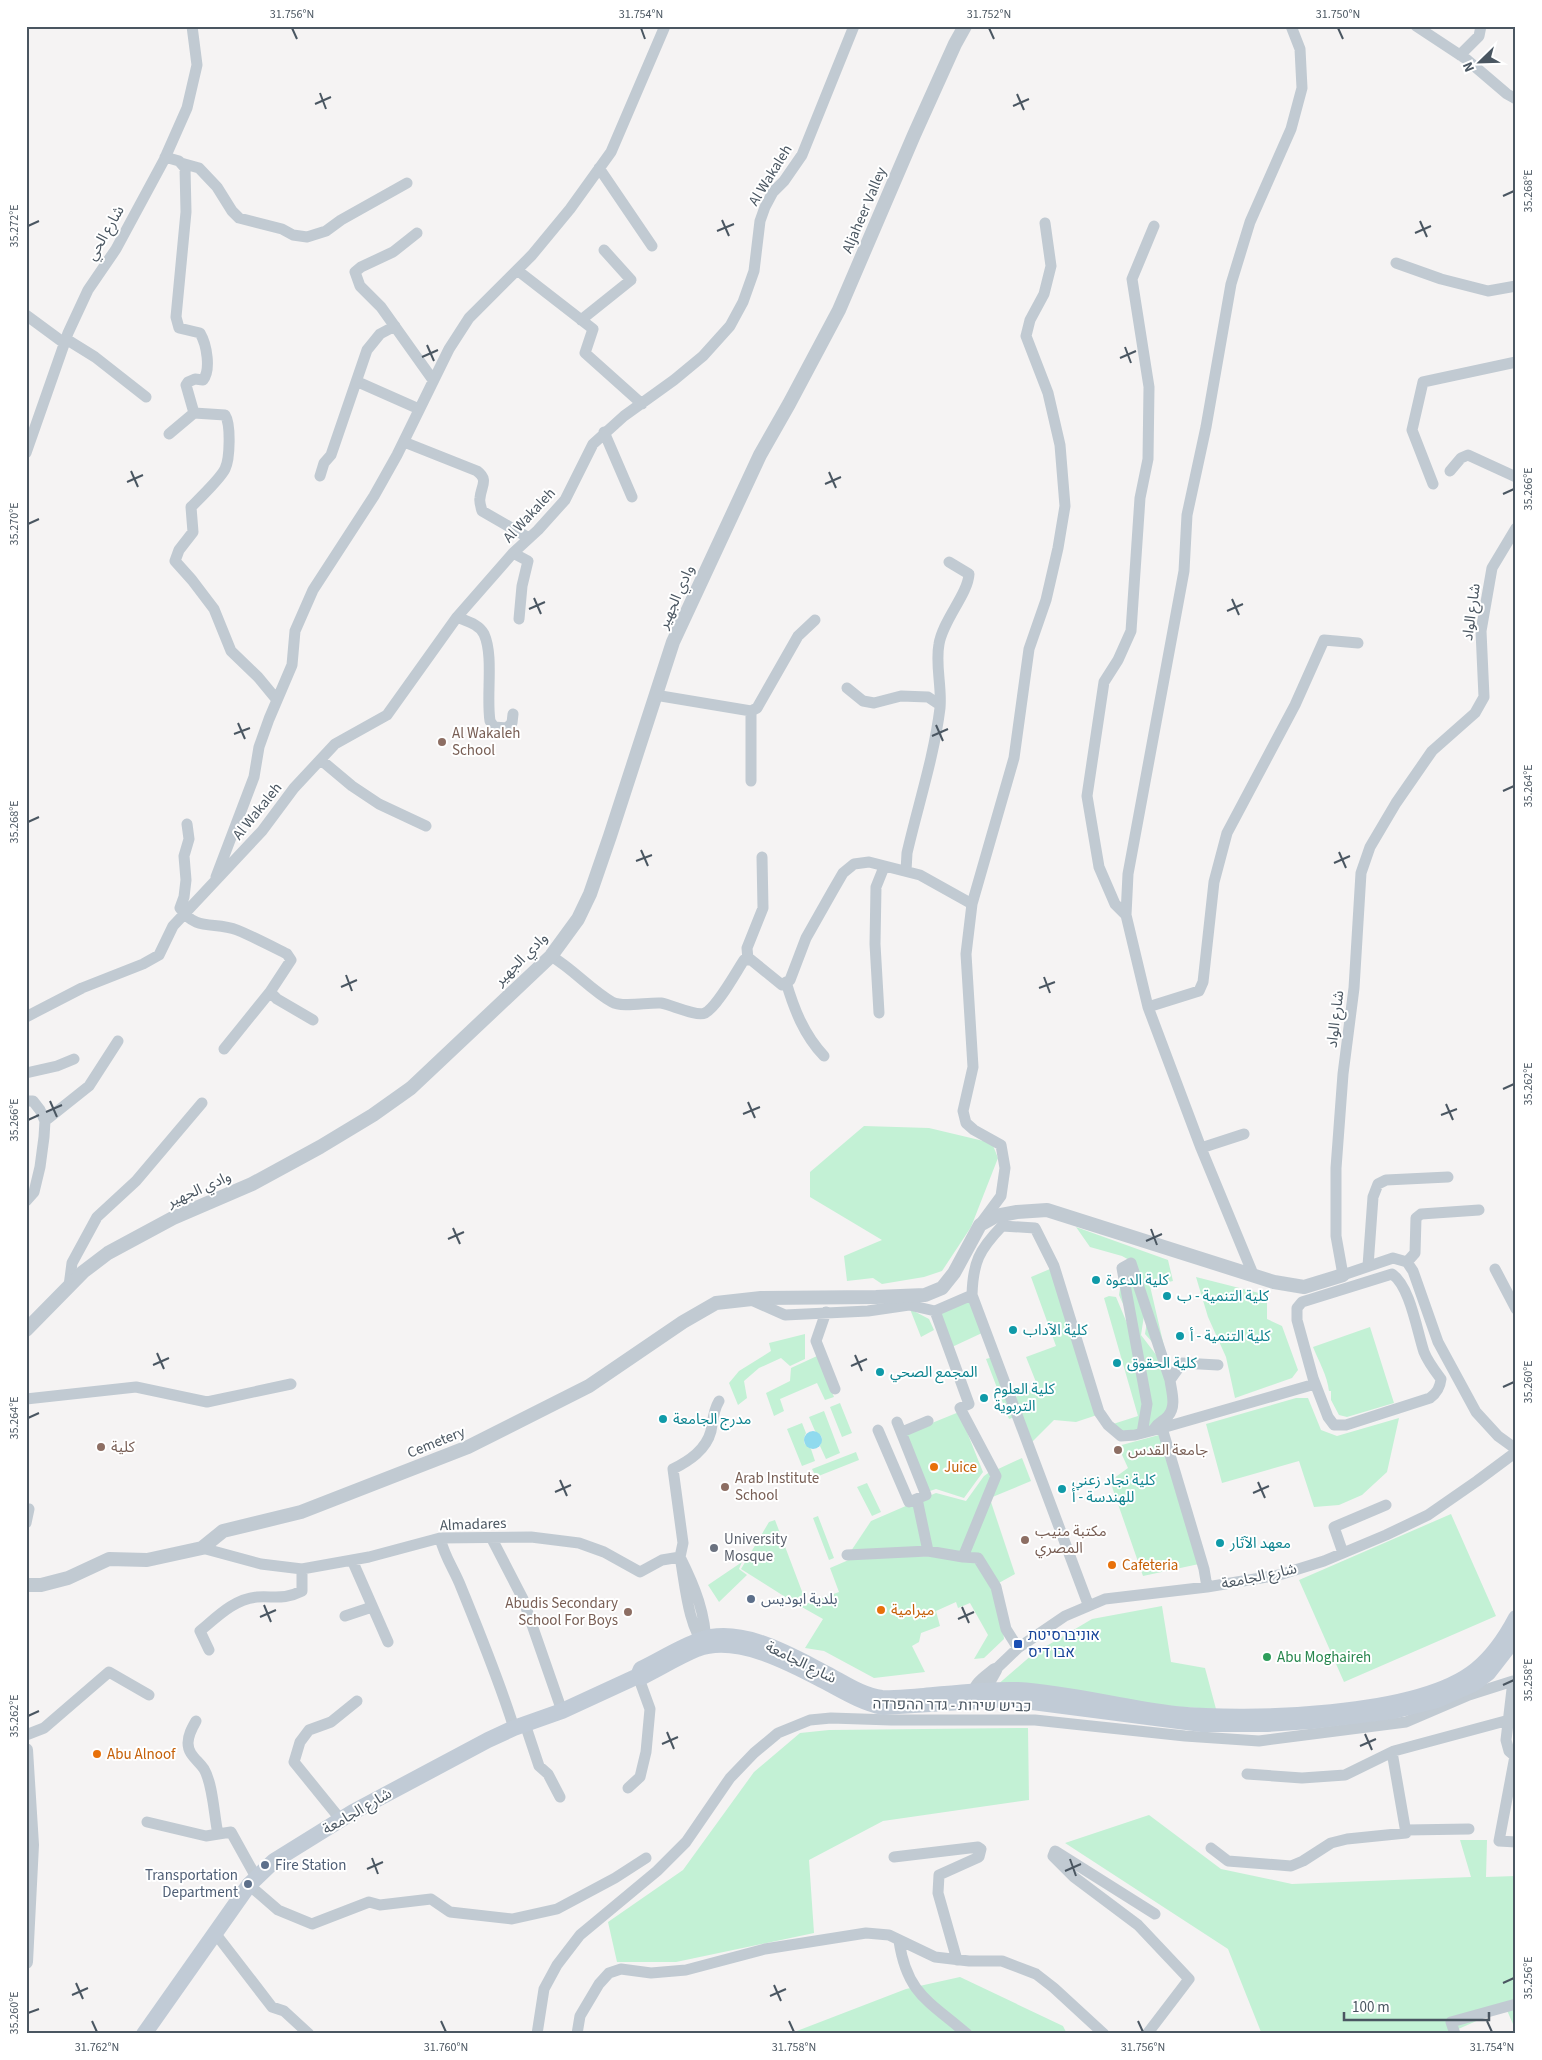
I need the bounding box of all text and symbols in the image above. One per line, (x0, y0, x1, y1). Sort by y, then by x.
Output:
text: 31.756°N (270, 6, 314, 23)
text: 31.754°N (619, 6, 663, 23)
text: 31.752°N (967, 6, 1011, 23)
text: 31.750°N (1316, 6, 1360, 23)
north arrow (1454, 38, 1504, 88)
text: N (1458, 58, 1480, 75)
street label: Al Wakaleh (743, 141, 797, 210)
street label: Aljaheer Valley (837, 164, 892, 257)
text: 35.268°E (1520, 169, 1537, 213)
street label: شارع الحي (81, 202, 131, 265)
text: 35.272°E (6, 204, 23, 248)
text: 35.266°E (1520, 467, 1537, 511)
street label: Al Wakaleh (498, 483, 560, 547)
text: 35.270°E (6, 502, 23, 546)
street label: وادي الجهير (653, 562, 700, 634)
street label: شارع الواد (1457, 582, 1487, 642)
place label: Al Wakaleh School (452, 723, 520, 761)
marker: Al Wakaleh School (436, 736, 448, 748)
text: 35.264°E (1520, 764, 1537, 808)
street label: Al Wakaleh (228, 778, 287, 844)
text: 35.268°E (6, 800, 23, 844)
street label: وادي الجهير (489, 928, 553, 992)
street label: شارع الواد (1322, 989, 1350, 1049)
text: 35.262°E (1520, 1062, 1537, 1106)
text: 35.266°E (6, 1098, 23, 1142)
street label: وادي الجهير (163, 1166, 235, 1214)
place label: كلية الدعوة (1106, 1270, 1170, 1291)
marker: كلية الدعوة (1090, 1274, 1102, 1286)
place label: كلية التنمية - ب (1177, 1286, 1270, 1307)
marker: كلية التنمية - ب (1161, 1290, 1173, 1302)
place label: كلية الآداب (1023, 1320, 1088, 1341)
marker: كلية الآداب (1007, 1324, 1019, 1336)
place label: كلية التنمية - أ (1190, 1326, 1271, 1347)
marker: كلية التنمية - أ (1174, 1330, 1186, 1342)
place label: كلية الحقوق (1127, 1353, 1198, 1374)
marker: كلية الحقوق (1111, 1357, 1123, 1369)
text: 35.260°E (1520, 1360, 1537, 1404)
place label: المجمع الصحي (890, 1362, 978, 1384)
marker: المجمع الصحي (874, 1366, 886, 1378)
place label: كلية العلوم التربوية (994, 1379, 1056, 1417)
marker: كلية العلوم التربوية (978, 1392, 990, 1404)
text: 35.264°E (6, 1396, 23, 1440)
place label: مدرج الجامعة (673, 1409, 751, 1431)
marker: مدرج الجامعة (657, 1413, 669, 1425)
street label: Cemetery (404, 1421, 468, 1464)
place label: كلية (111, 1437, 135, 1458)
place label: جامعة القدس (1128, 1440, 1208, 1461)
marker: كلية (95, 1441, 107, 1453)
marker: جامعة القدس (1112, 1444, 1124, 1456)
place label: Juice (944, 1457, 977, 1478)
marker: Juice (928, 1461, 940, 1473)
place label: Arab Institute School (735, 1468, 819, 1506)
place label: كلية نجاد زعني للهندسة - أ (1072, 1470, 1156, 1508)
marker: Arab Institute School (719, 1481, 731, 1493)
marker: كلية نجاد زعني للهندسة - أ (1056, 1483, 1068, 1495)
street label: Almadares (439, 1513, 507, 1536)
place label: مكتبة منيب المصري (1035, 1521, 1107, 1559)
place label: University Mosque (724, 1529, 787, 1567)
place label: معهد الآثار (1229, 1533, 1291, 1554)
marker: مكتبة منيب المصري (1019, 1534, 1031, 1546)
marker: معهد الآثار (1214, 1537, 1226, 1549)
marker: University Mosque (708, 1542, 720, 1554)
place label: Cafeteria (1122, 1555, 1178, 1576)
street label: شارع الجامعة (1219, 1558, 1299, 1596)
marker: Cafeteria (1106, 1559, 1118, 1571)
place label: بلدية ابوديس (761, 1589, 838, 1610)
place label: Abudis Secondary School For Boys (505, 1593, 618, 1631)
marker: بلدية ابوديس (745, 1593, 757, 1605)
place label: ميرامية (891, 1600, 934, 1621)
marker: ميرامية (875, 1604, 887, 1616)
marker: Abudis Secondary School For Boys (622, 1606, 634, 1618)
place label: אוניברסיטת אבו דיס (1028, 1625, 1100, 1663)
street label: شارع الجامعة (761, 1636, 840, 1690)
marker: אוניברסיטת אבו דיס (1012, 1638, 1024, 1650)
place label: Abu Moghaireh (1277, 1647, 1371, 1668)
marker: Abu Moghaireh (1261, 1651, 1273, 1663)
text: 35.258°E (1520, 1658, 1537, 1702)
text: 35.262°E (6, 1694, 23, 1738)
street label: כביש שירות - גדר ההפרדה (872, 1694, 1031, 1717)
place label: Abu Alnoof (107, 1744, 176, 1765)
marker: Abu Alnoof (91, 1748, 103, 1760)
street label: شارع الجامعة (319, 1783, 396, 1841)
place label: Fire Station (275, 1855, 346, 1876)
marker: Fire Station (259, 1859, 271, 1871)
place label: Transportation Department (145, 1865, 238, 1903)
marker: Transportation Department (242, 1878, 254, 1890)
text: 35.256°E (1520, 1956, 1537, 2000)
scale bar (1344, 1990, 1490, 2022)
text: 35.260°E (6, 1991, 23, 2035)
text: 100 m (1352, 1997, 1390, 2018)
text: 31.762°N (75, 2039, 119, 2056)
text: 31.760°N (424, 2039, 468, 2056)
text: 31.758°N (772, 2039, 816, 2056)
text: 31.756°N (1121, 2039, 1165, 2056)
text: 31.754°N (1470, 2039, 1514, 2056)

